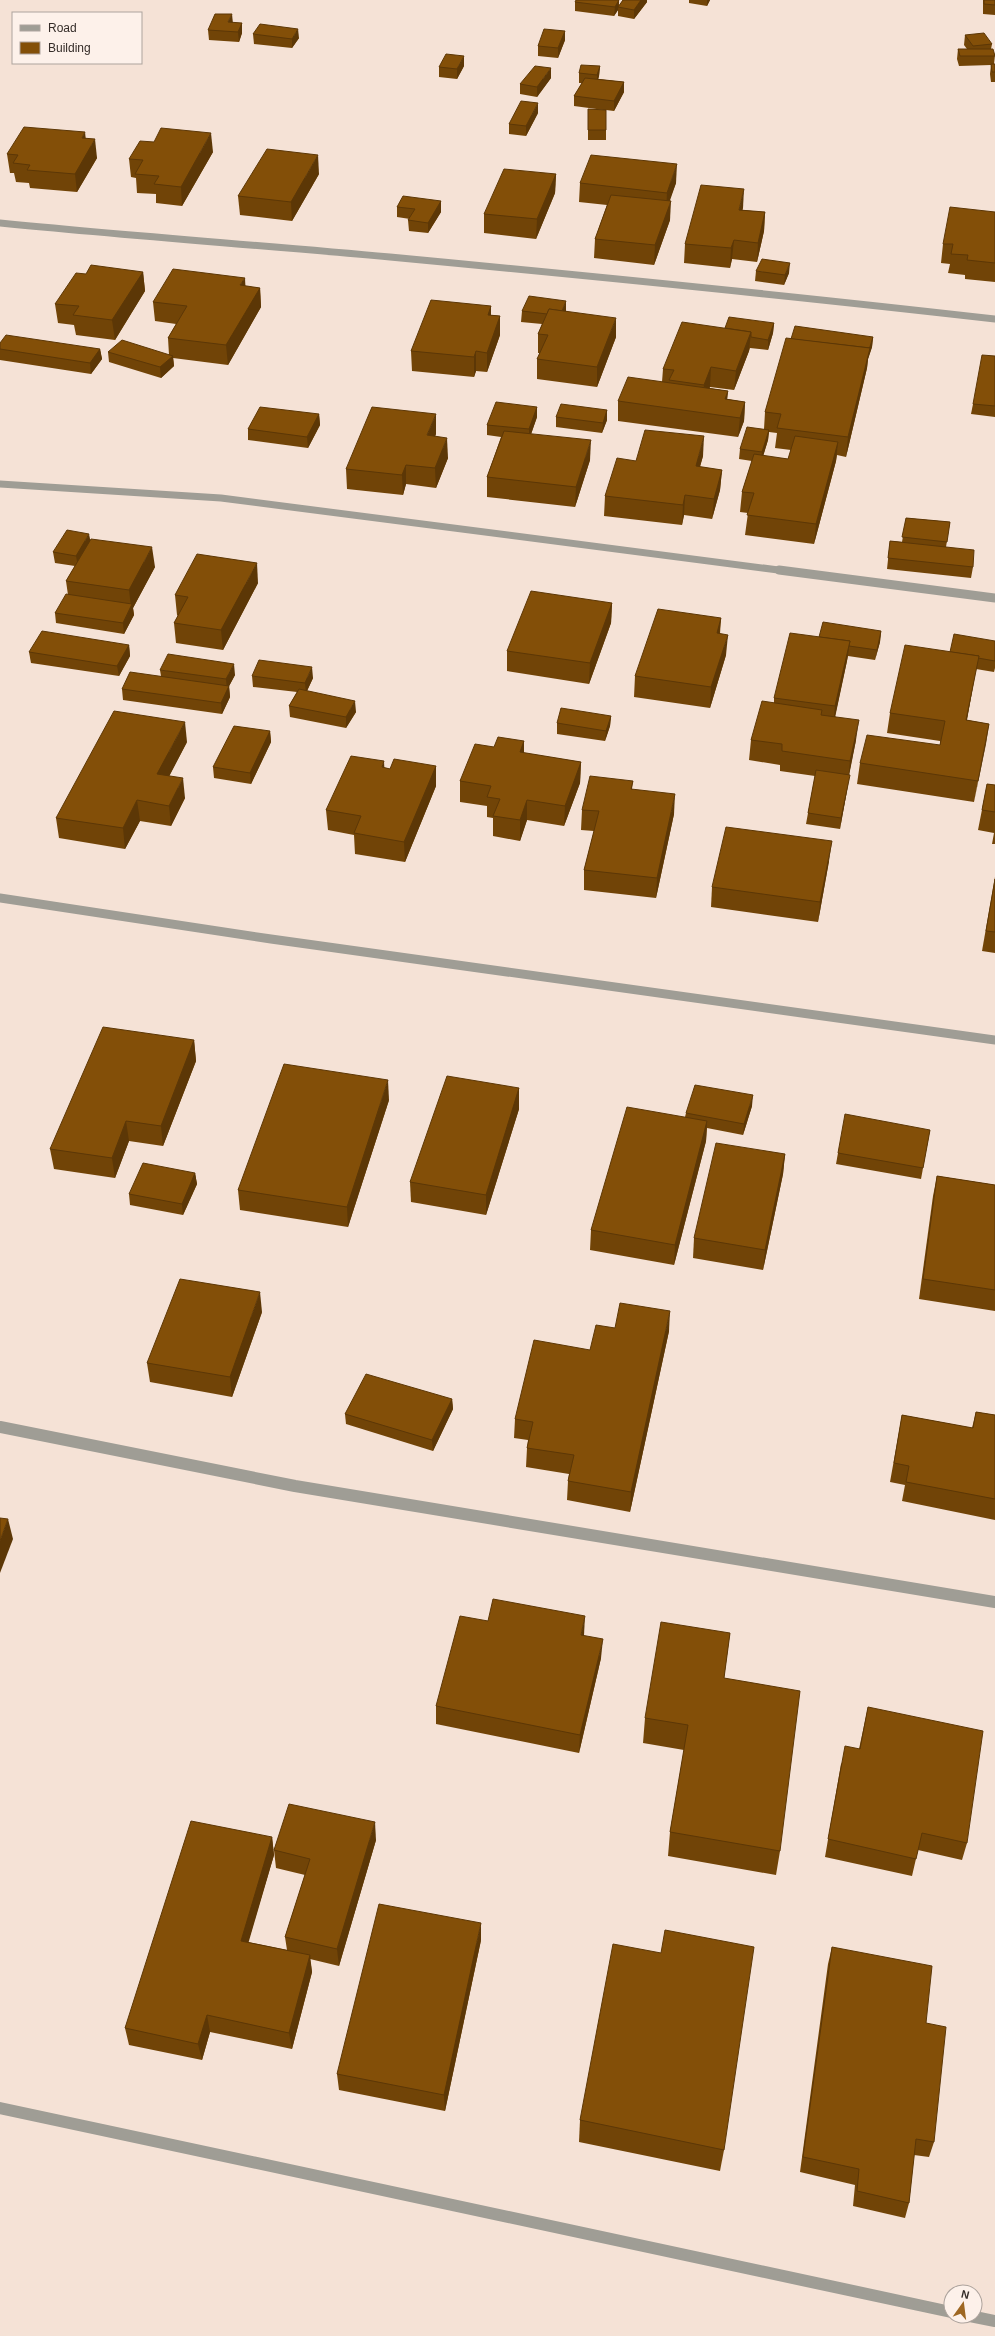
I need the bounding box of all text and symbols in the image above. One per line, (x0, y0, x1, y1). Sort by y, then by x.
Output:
legend (12, 12, 142, 64)
text: Road (48, 21, 77, 35)
text: Building (48, 41, 91, 55)
north arrow (943, 2284, 983, 2324)
text: N (960, 2288, 971, 2301)

